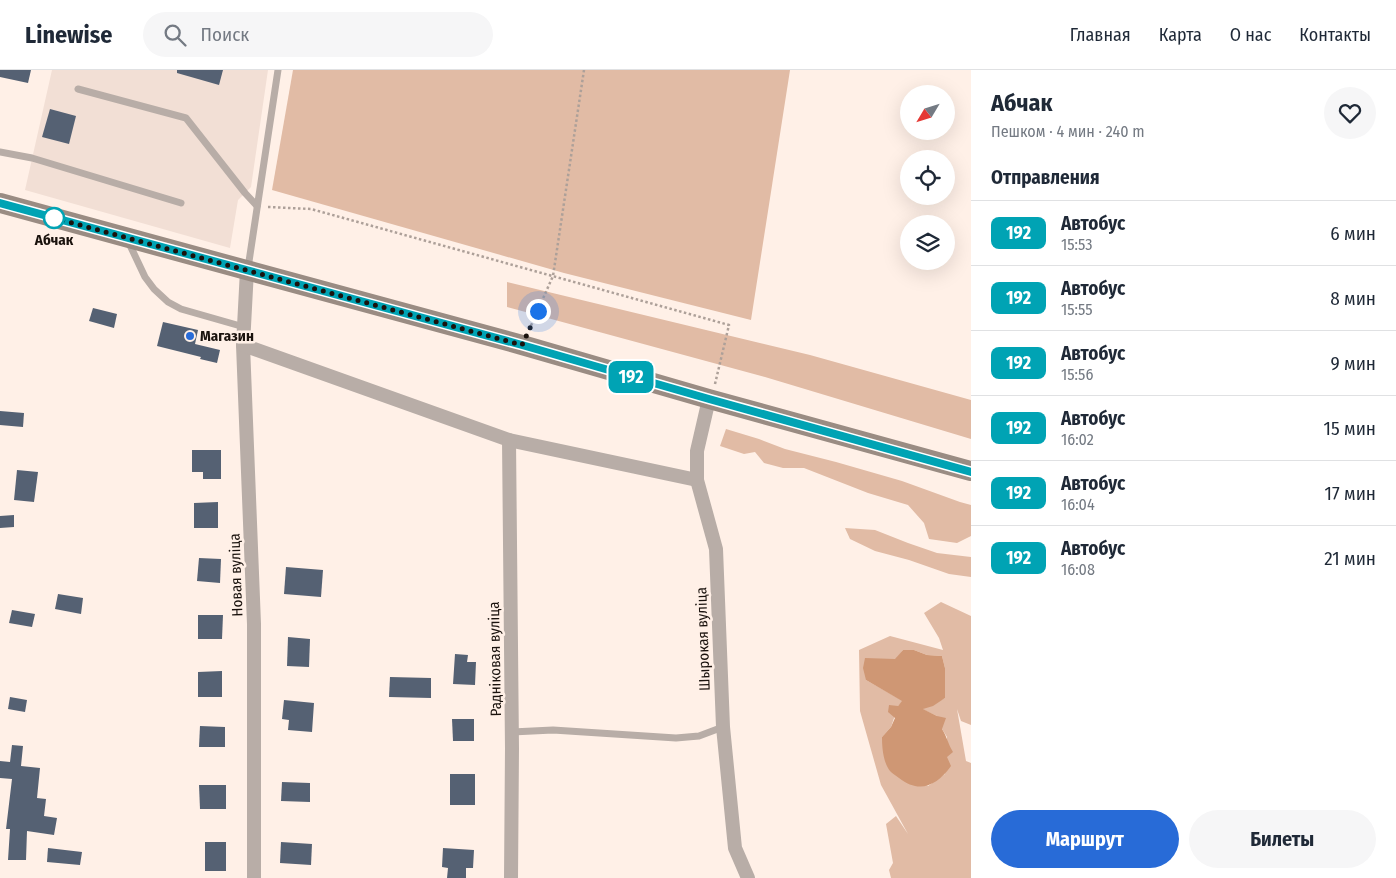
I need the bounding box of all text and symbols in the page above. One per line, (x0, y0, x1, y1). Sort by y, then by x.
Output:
search box (143, 12, 493, 57)
text: Linewise (25, 21, 113, 49)
icon: search (161, 21, 189, 49)
text: Поиск (201, 23, 249, 46)
text: Главная (1070, 24, 1131, 46)
text: Карта (1159, 24, 1202, 46)
text: О нас (1230, 24, 1271, 46)
text: Контакты (1299, 24, 1371, 46)
north arrow (900, 85, 955, 140)
map controls (900, 85, 955, 270)
button: heart (1324, 87, 1376, 139)
text: Абчак (991, 89, 1053, 117)
text: Пешком · 4 мин · 240 m (991, 122, 1145, 141)
button: locate (900, 150, 955, 205)
text: Отправления (991, 166, 1100, 189)
marker: Абчак (43, 207, 65, 229)
text: Автобус (1061, 212, 1125, 235)
button: layers (900, 215, 955, 270)
text: 192 (1006, 222, 1031, 244)
text: 6 мин (1330, 222, 1376, 245)
place label: Абчак (34, 231, 74, 249)
text: 15:53 (1061, 235, 1093, 254)
text: Автобус (1061, 277, 1125, 300)
text: 192 (1006, 287, 1031, 309)
text: 8 мин (1330, 287, 1376, 310)
your location (526, 299, 551, 324)
text: 15:55 (1061, 300, 1093, 319)
place label: Магазин (200, 327, 254, 345)
marker: Магазин (184, 330, 196, 342)
text: Автобус (1061, 342, 1125, 365)
text: 192 (1006, 352, 1031, 374)
text: 9 мин (1330, 352, 1376, 375)
line badge: 192 (602, 361, 660, 393)
text: 15:56 (1061, 365, 1093, 384)
text: 192 (618, 366, 644, 388)
text: Автобус (1061, 407, 1125, 430)
text: 192 (1006, 417, 1031, 439)
text: 15 мин (1324, 417, 1376, 440)
text: 16:02 (1061, 430, 1094, 449)
text: Автобус (1061, 472, 1125, 495)
text: 192 (1006, 482, 1031, 504)
text: 17 мин (1325, 482, 1376, 505)
text: 16:04 (1061, 495, 1095, 514)
street label: Новая вуліца (226, 533, 246, 617)
text: Автобус (1061, 537, 1125, 560)
text: 192 (1006, 547, 1031, 569)
text: 21 мин (1324, 547, 1376, 570)
text: 16:08 (1061, 560, 1095, 579)
street label: Шырокая вуліца (692, 587, 714, 691)
street label: Радніковая вуліца (485, 601, 505, 717)
button: Маршрут (991, 810, 1179, 868)
button: Билеты (1189, 810, 1376, 868)

